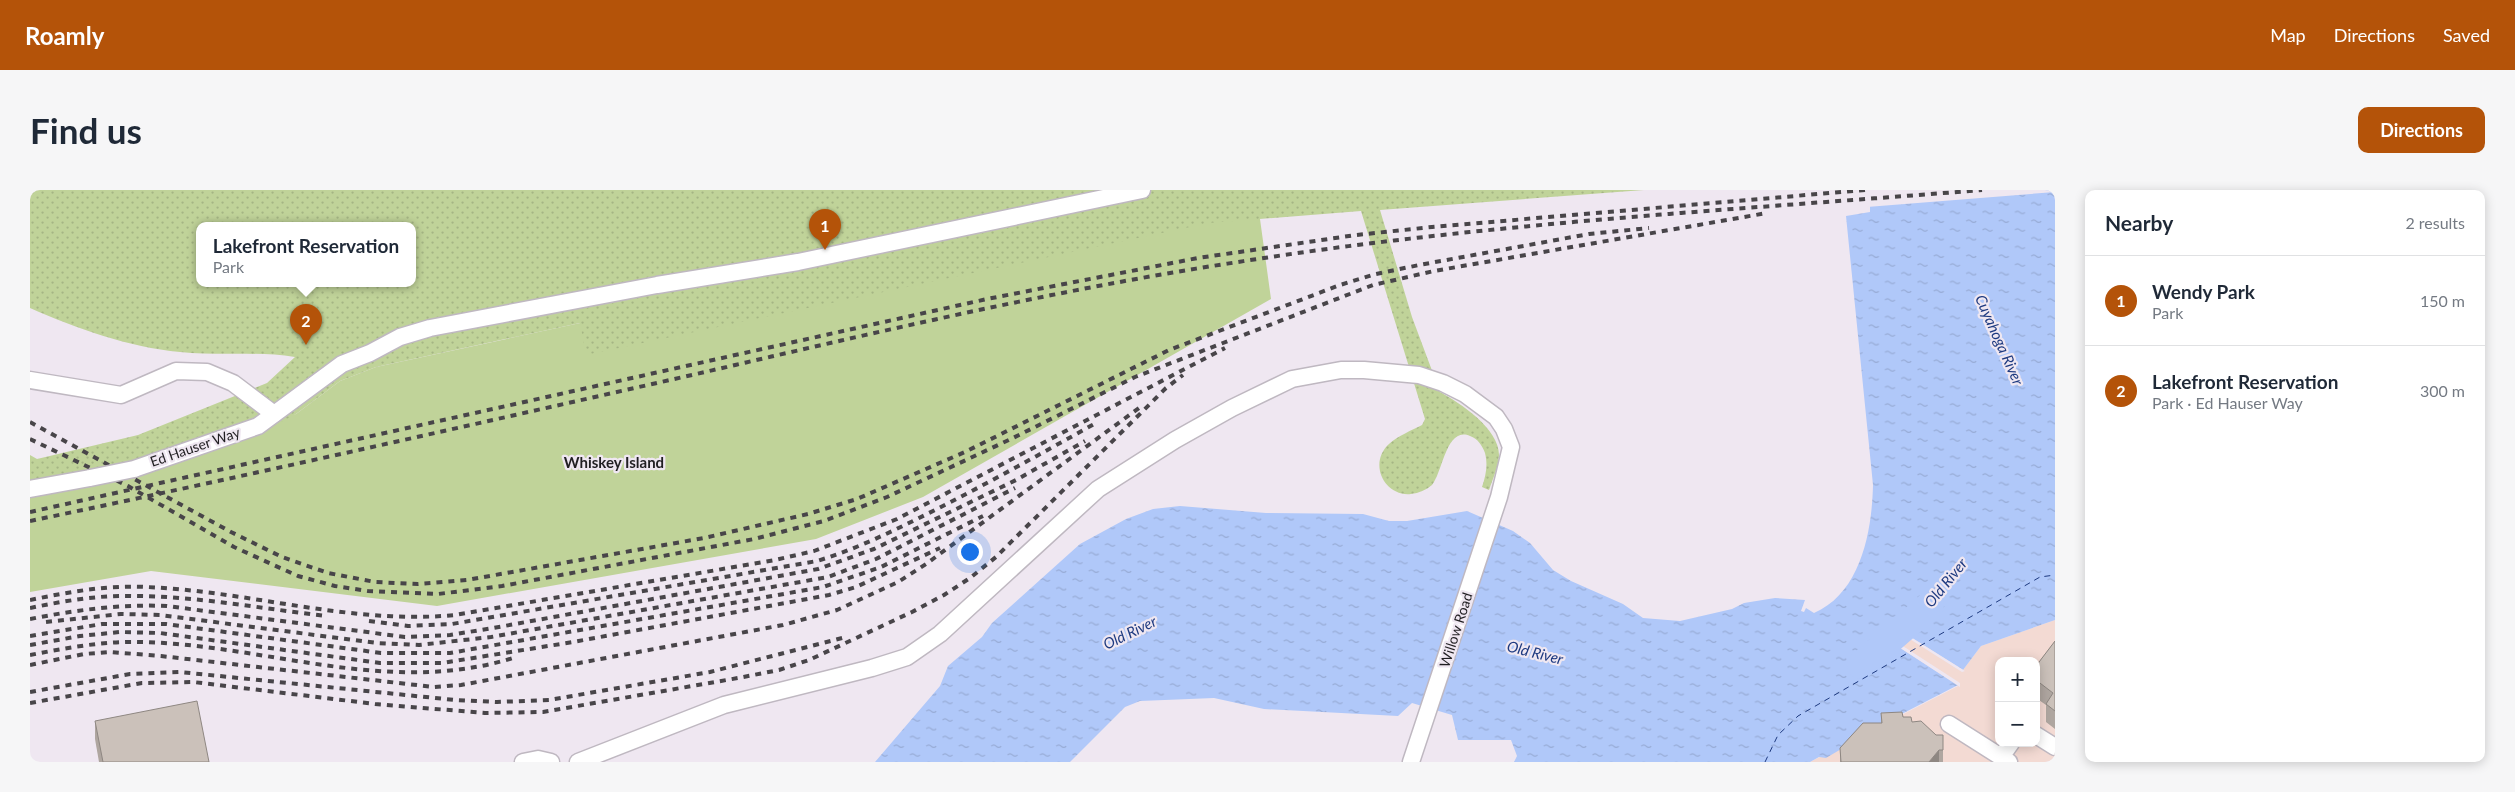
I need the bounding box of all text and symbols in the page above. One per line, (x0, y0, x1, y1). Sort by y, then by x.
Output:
text: Roamly (25, 21, 104, 50)
text: Map (2270, 24, 2306, 46)
text: Directions (2334, 24, 2415, 46)
text: Saved (2443, 24, 2490, 46)
button: Directions (2358, 107, 2485, 153)
text: Find us (30, 109, 142, 151)
pin: 1 (809, 209, 841, 250)
text: Nearby (2105, 210, 2173, 235)
text: 2 results (2405, 213, 2465, 232)
popup (196, 222, 416, 287)
text: Lakefront Reservation (213, 234, 399, 257)
text: Park (213, 257, 244, 276)
text: Wendy Park (2152, 280, 2255, 303)
text: 1 (2116, 291, 2126, 310)
text: 150 m (2420, 291, 2465, 310)
water label: Cuyahoga River (1972, 292, 2028, 388)
text: Park (2152, 303, 2183, 322)
pin: 2 (290, 304, 322, 345)
text: Lakefront Reservation (2152, 370, 2338, 393)
text: 2 (2116, 381, 2126, 400)
text: 300 m (2420, 381, 2465, 400)
text: Park · Ed Hauser Way (2152, 393, 2303, 412)
street label: Ed Hauser Way (148, 423, 243, 470)
district label: Whiskey Island (564, 453, 664, 471)
your location (957, 539, 983, 565)
water label: Old River (1920, 554, 1971, 610)
street label: Willow Road (1435, 590, 1476, 669)
water label: Old River (1100, 611, 1160, 653)
water label: Old River (1505, 636, 1566, 668)
map controls (1995, 657, 2040, 747)
button: + (1995, 657, 2040, 702)
button: − (1995, 702, 2040, 747)

